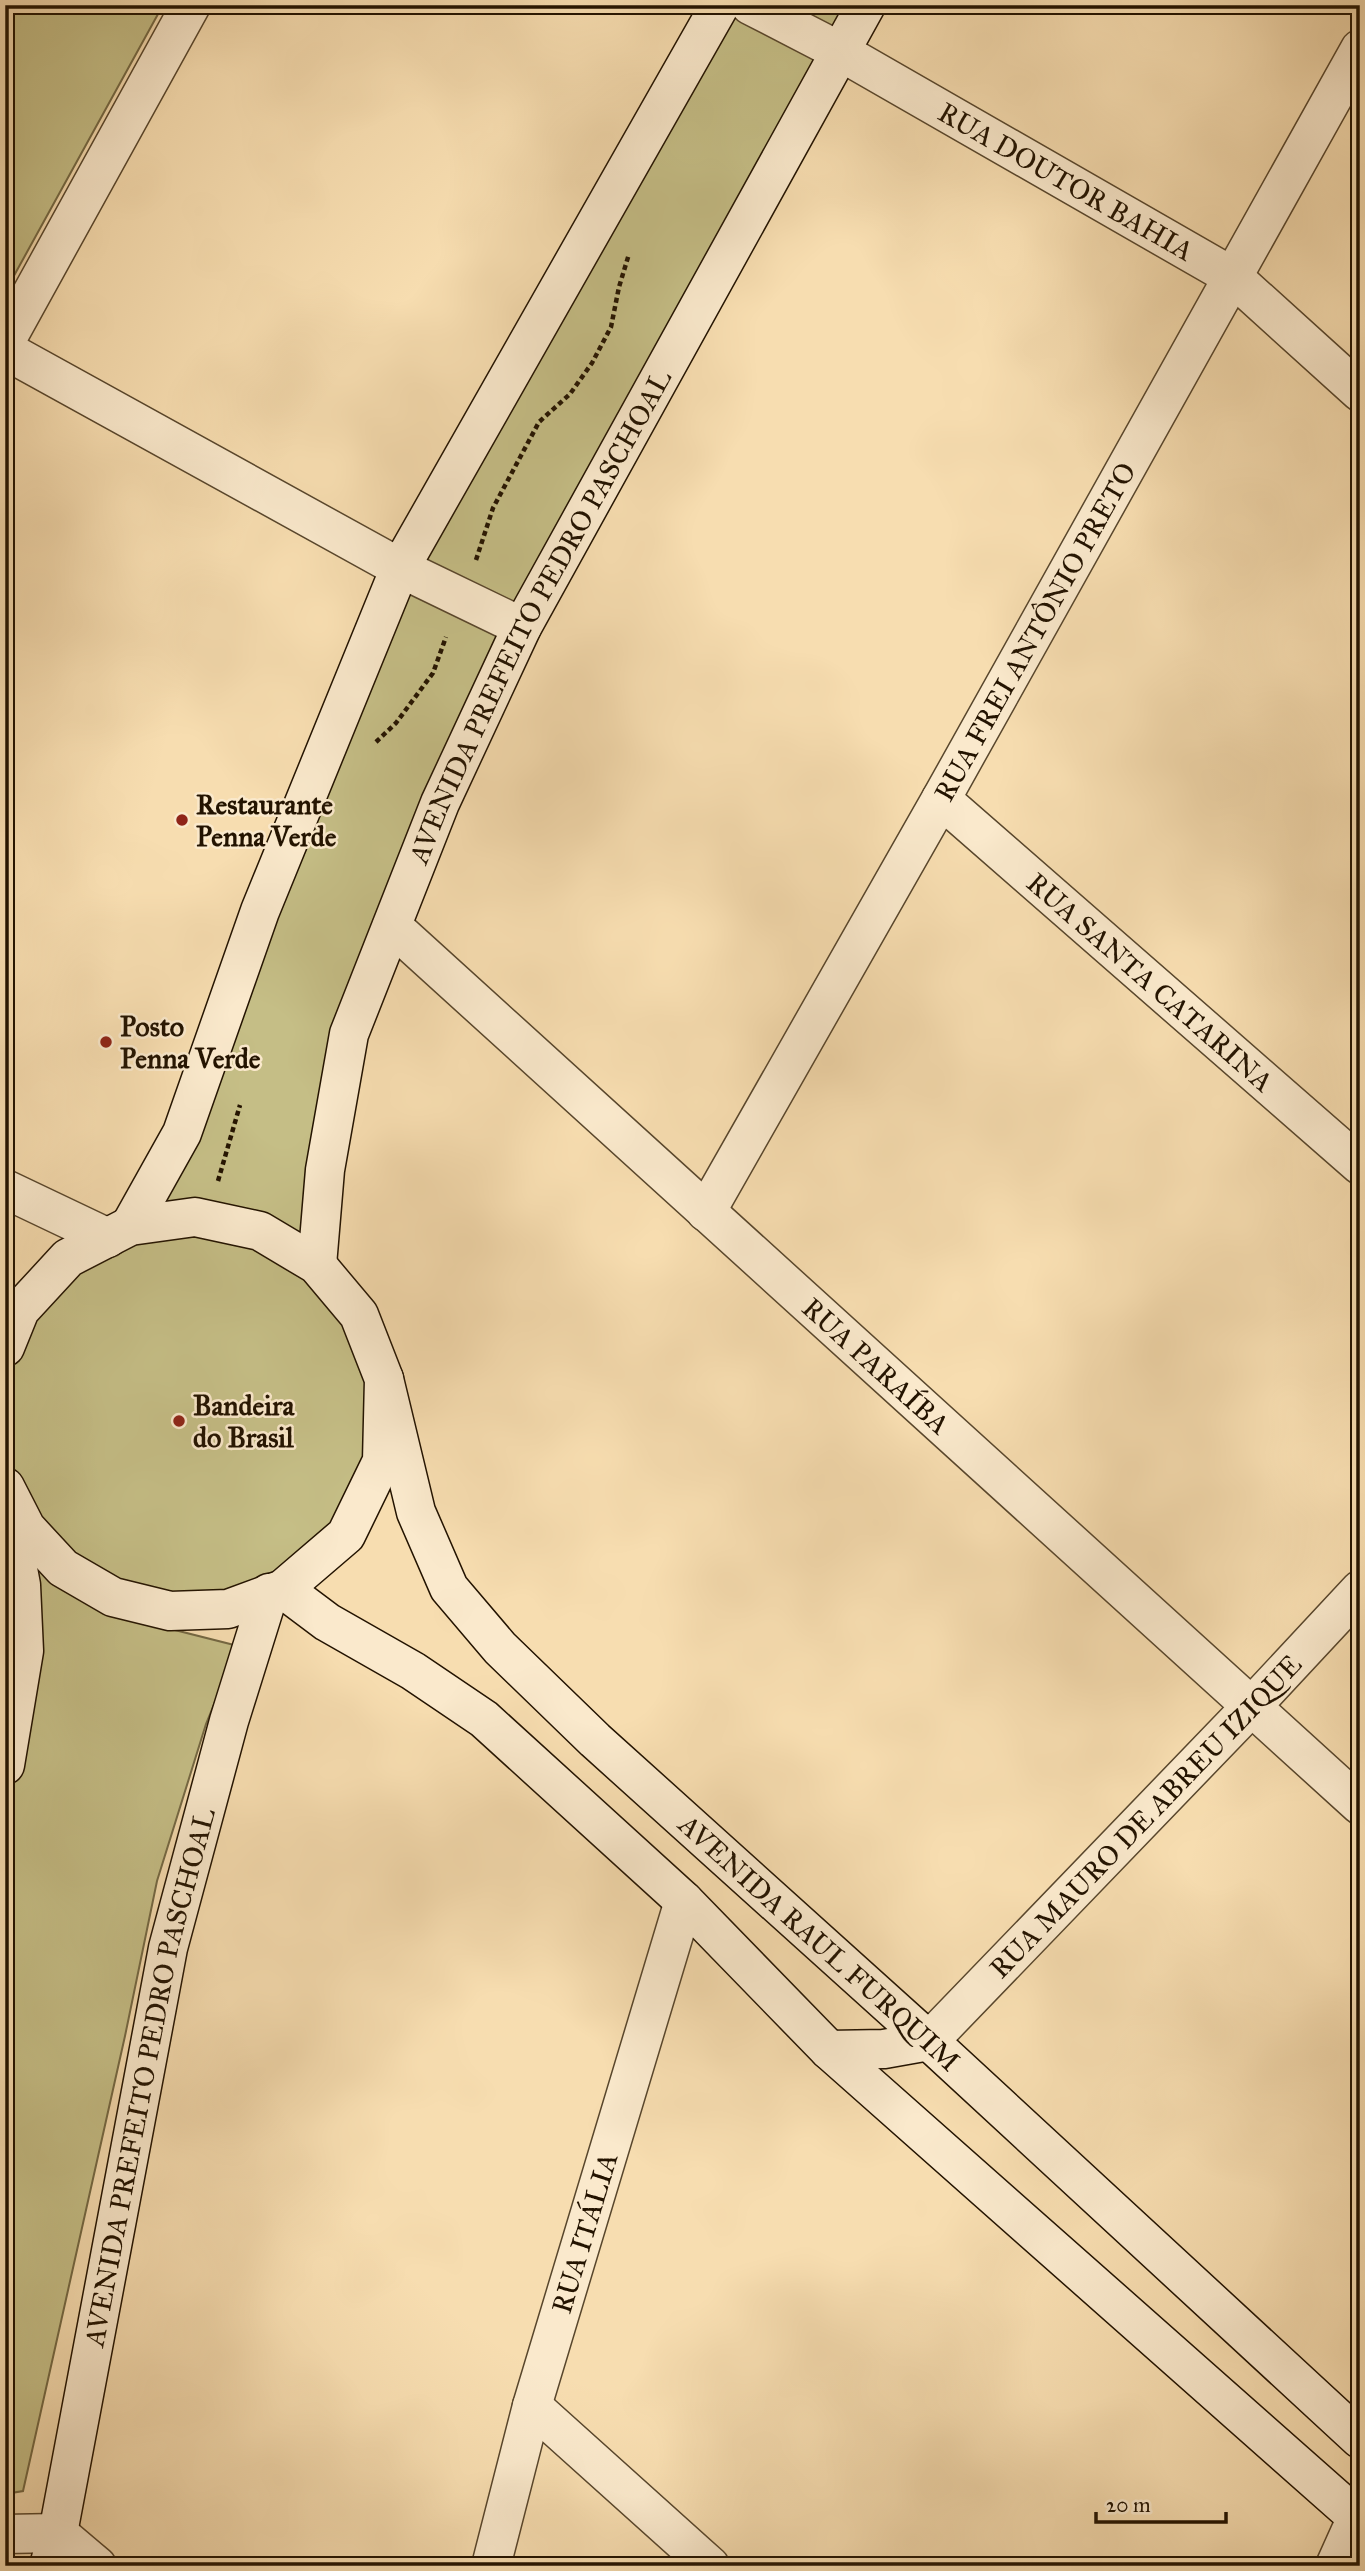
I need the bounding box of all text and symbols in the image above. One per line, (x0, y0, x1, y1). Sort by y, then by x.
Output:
street label: RUA DOUTOR BAHIA (932, 94, 1200, 268)
street label: AVENIDA PREFEITO PEDRO PASCHOAL (400, 363, 679, 869)
street label: RUA FREI ANTÔNIO PRETO (926, 456, 1143, 807)
place label: Restaurante Penna Verde (196, 787, 337, 854)
marker: Restaurante Penna Verde (174, 812, 190, 828)
street label: RUA SANTA CATARINA (1020, 865, 1281, 1099)
place label: Posto Penna Verde (120, 1009, 261, 1076)
marker: Posto Penna Verde (98, 1034, 114, 1050)
street label: RUA PARAÍBA (795, 1290, 957, 1442)
place label: Bandeira do Brasil (193, 1388, 295, 1455)
marker: Bandeira do Brasil (171, 1413, 187, 1429)
street label: RUA MAURO DE ABREU IZIQUE (982, 1647, 1309, 1985)
street label: AVENIDA PREFEITO PEDRO PASCHOAL (76, 1804, 222, 2350)
street label: AVENIDA RAUL FURQUIM (671, 1806, 967, 2078)
street label: RUA ITÁLIA (543, 2148, 625, 2317)
scale bar (1096, 2480, 1225, 2524)
text: 20 m (1106, 2492, 1151, 2518)

